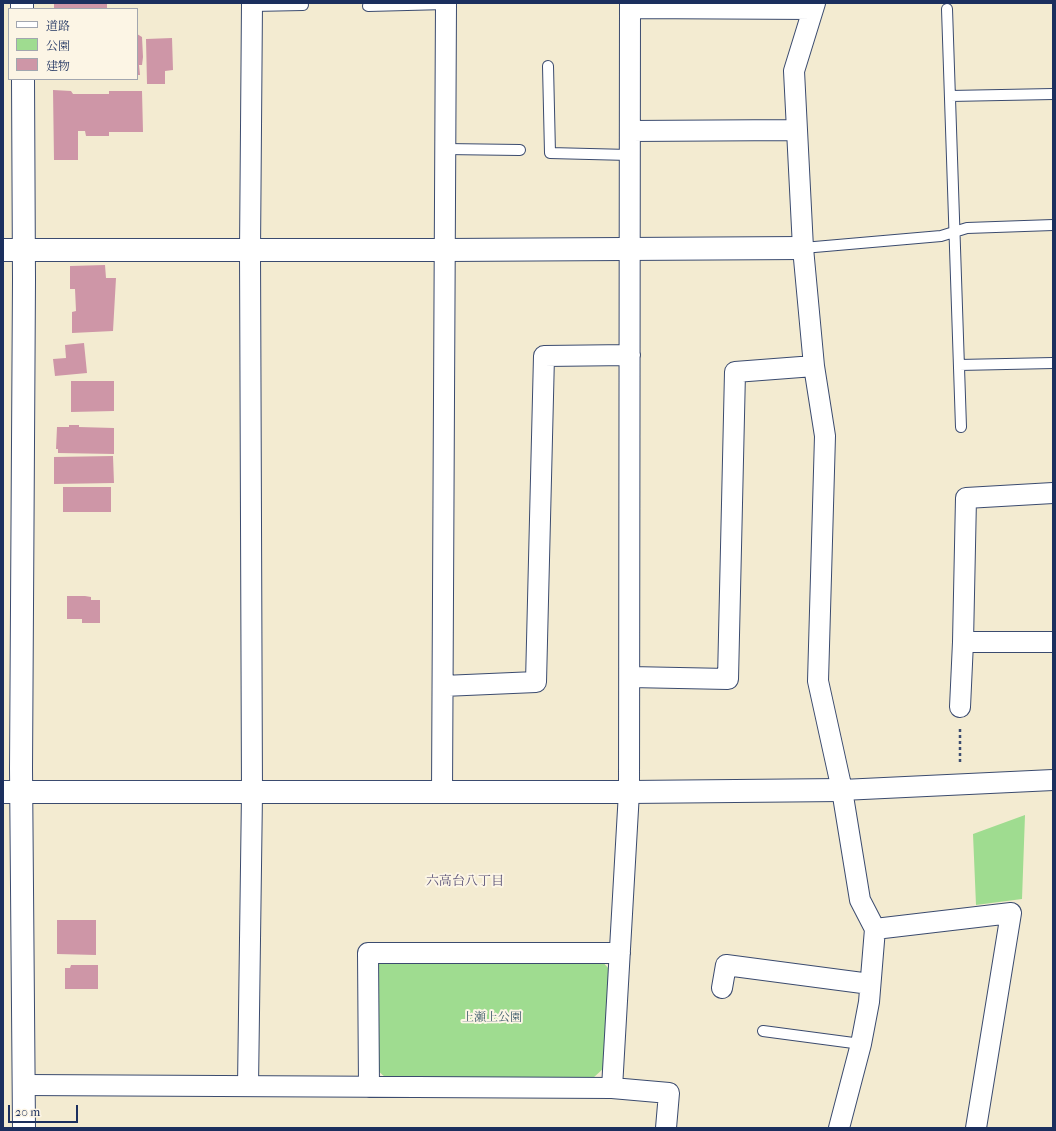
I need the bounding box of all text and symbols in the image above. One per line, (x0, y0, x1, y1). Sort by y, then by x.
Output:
legend (8, 8, 138, 80)
text: 道路 (46, 19, 70, 33)
text: 公園 (46, 39, 70, 53)
text: 建物 (46, 59, 70, 73)
district label: 六高台八丁目 (426, 874, 504, 890)
park label: 上瀬上公園 (462, 1011, 522, 1025)
scale bar (10, 1097, 80, 1123)
text: 20 m (15, 1105, 40, 1119)

